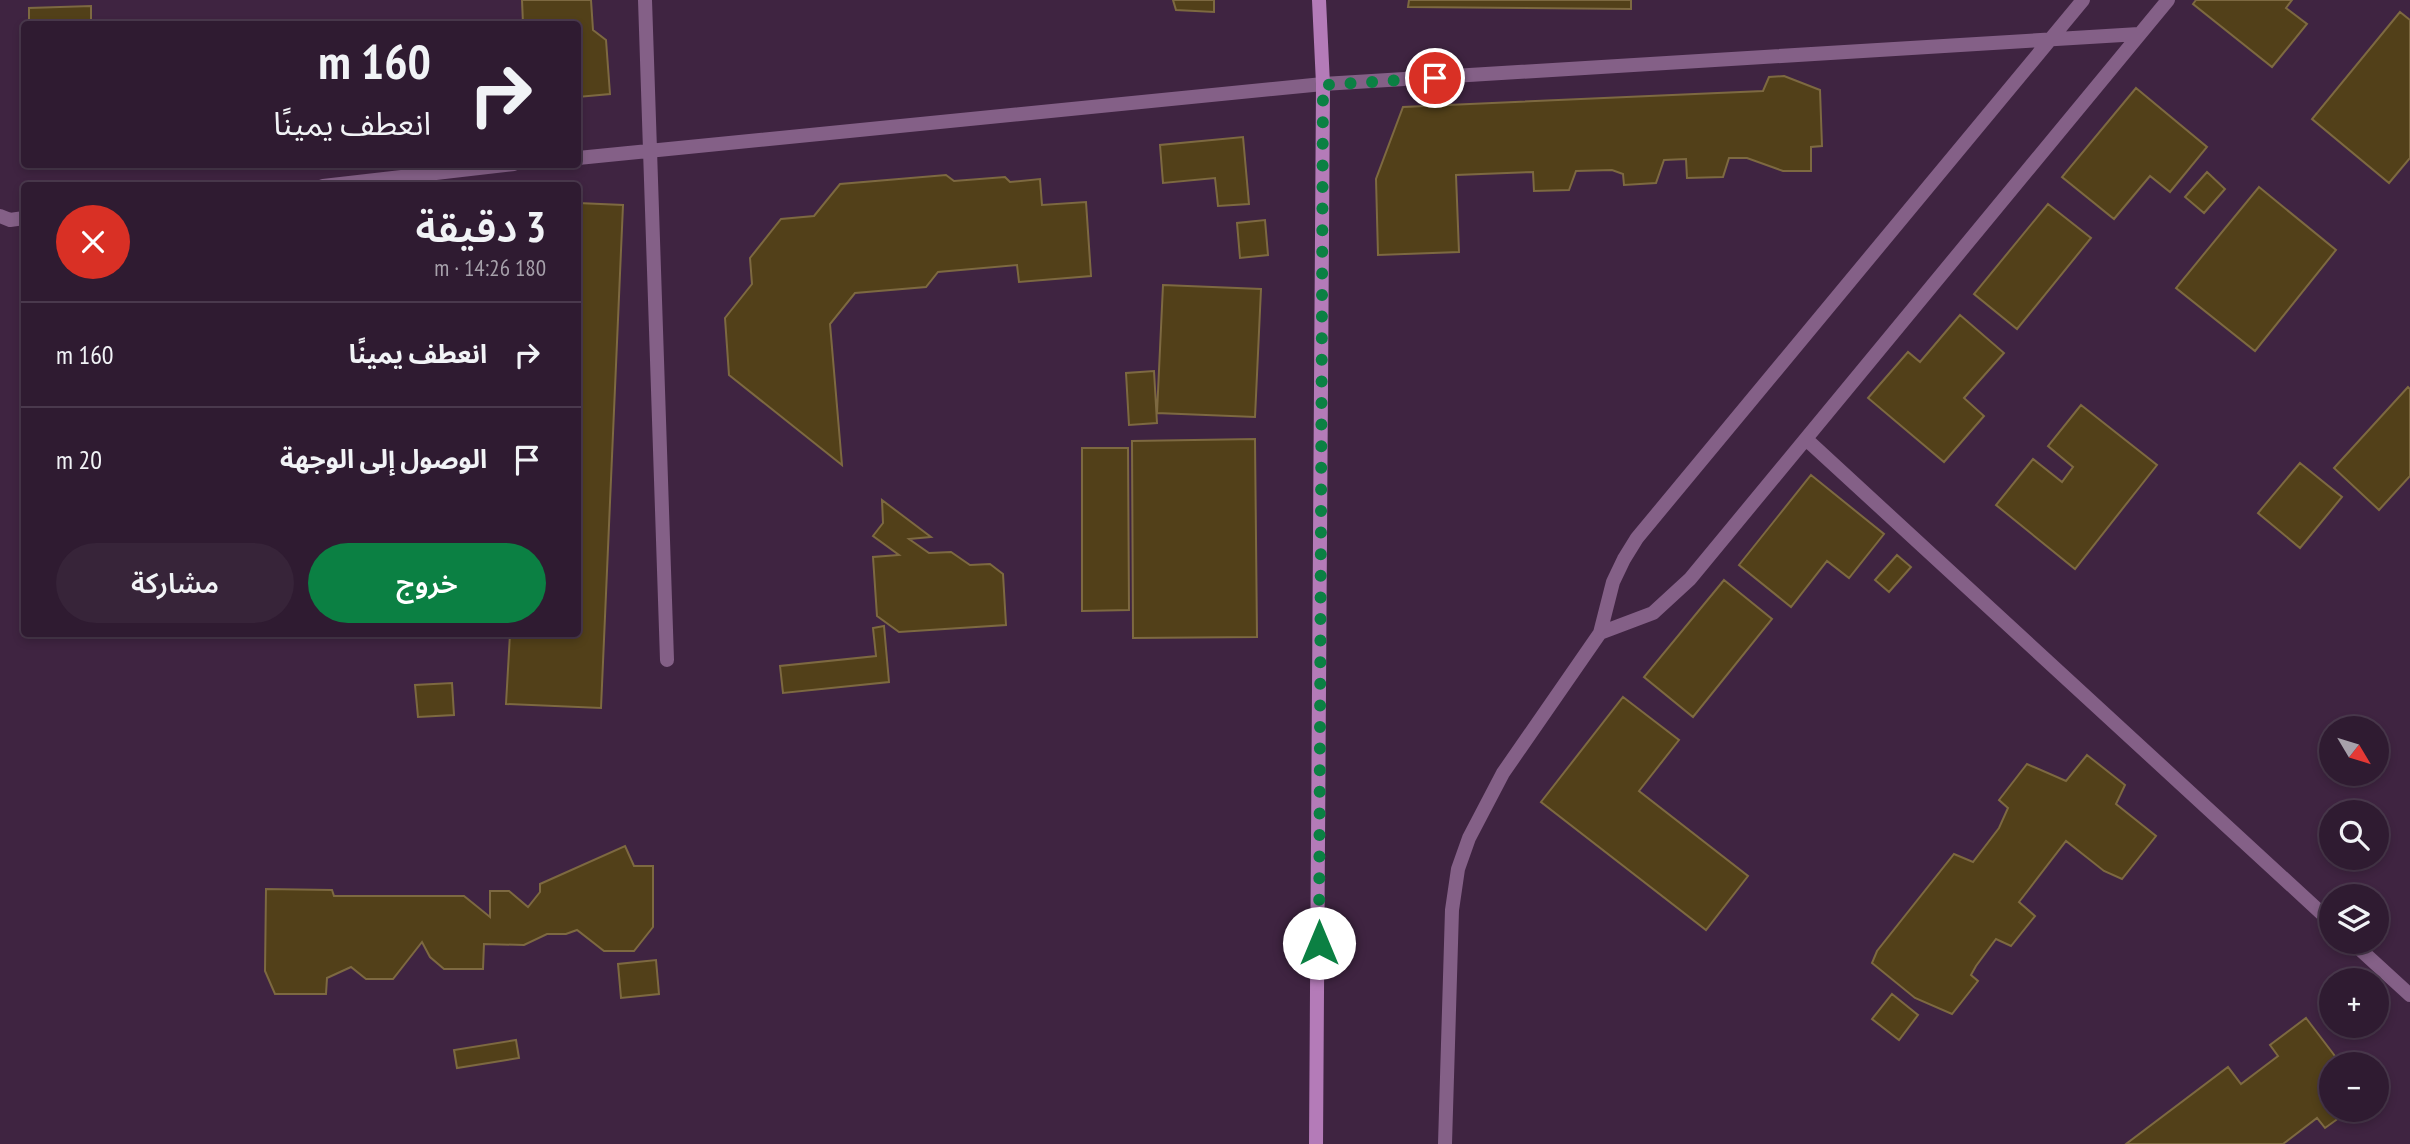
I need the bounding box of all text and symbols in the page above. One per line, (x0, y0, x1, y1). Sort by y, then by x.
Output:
text: 160 m (318, 29, 431, 93)
pin (1405, 48, 1465, 108)
icon: right (455, 49, 546, 140)
icon: arrive (1416, 59, 1454, 97)
text: انعطف يمينًا (273, 102, 431, 144)
text: 3 دقيقة (415, 199, 546, 254)
button: close (56, 205, 130, 279)
text: 180 m · 14:26 (434, 253, 546, 282)
icon: right (508, 336, 546, 374)
text: انعطف يمينًا (349, 337, 487, 370)
text: 160 m (56, 338, 114, 371)
icon: arrive (508, 441, 546, 479)
text: الوصول إلى الوجهة (280, 442, 487, 475)
text: 20 m (56, 443, 102, 476)
button: مشاركة (56, 543, 294, 623)
button: خروج (308, 543, 546, 623)
north arrow (2319, 716, 2389, 786)
map controls (2319, 716, 2389, 1122)
button: search (2319, 800, 2389, 870)
button: layers (2319, 884, 2389, 954)
position arrow (1282, 906, 1356, 980)
button: + (2319, 968, 2389, 1038)
button: − (2319, 1052, 2389, 1122)

